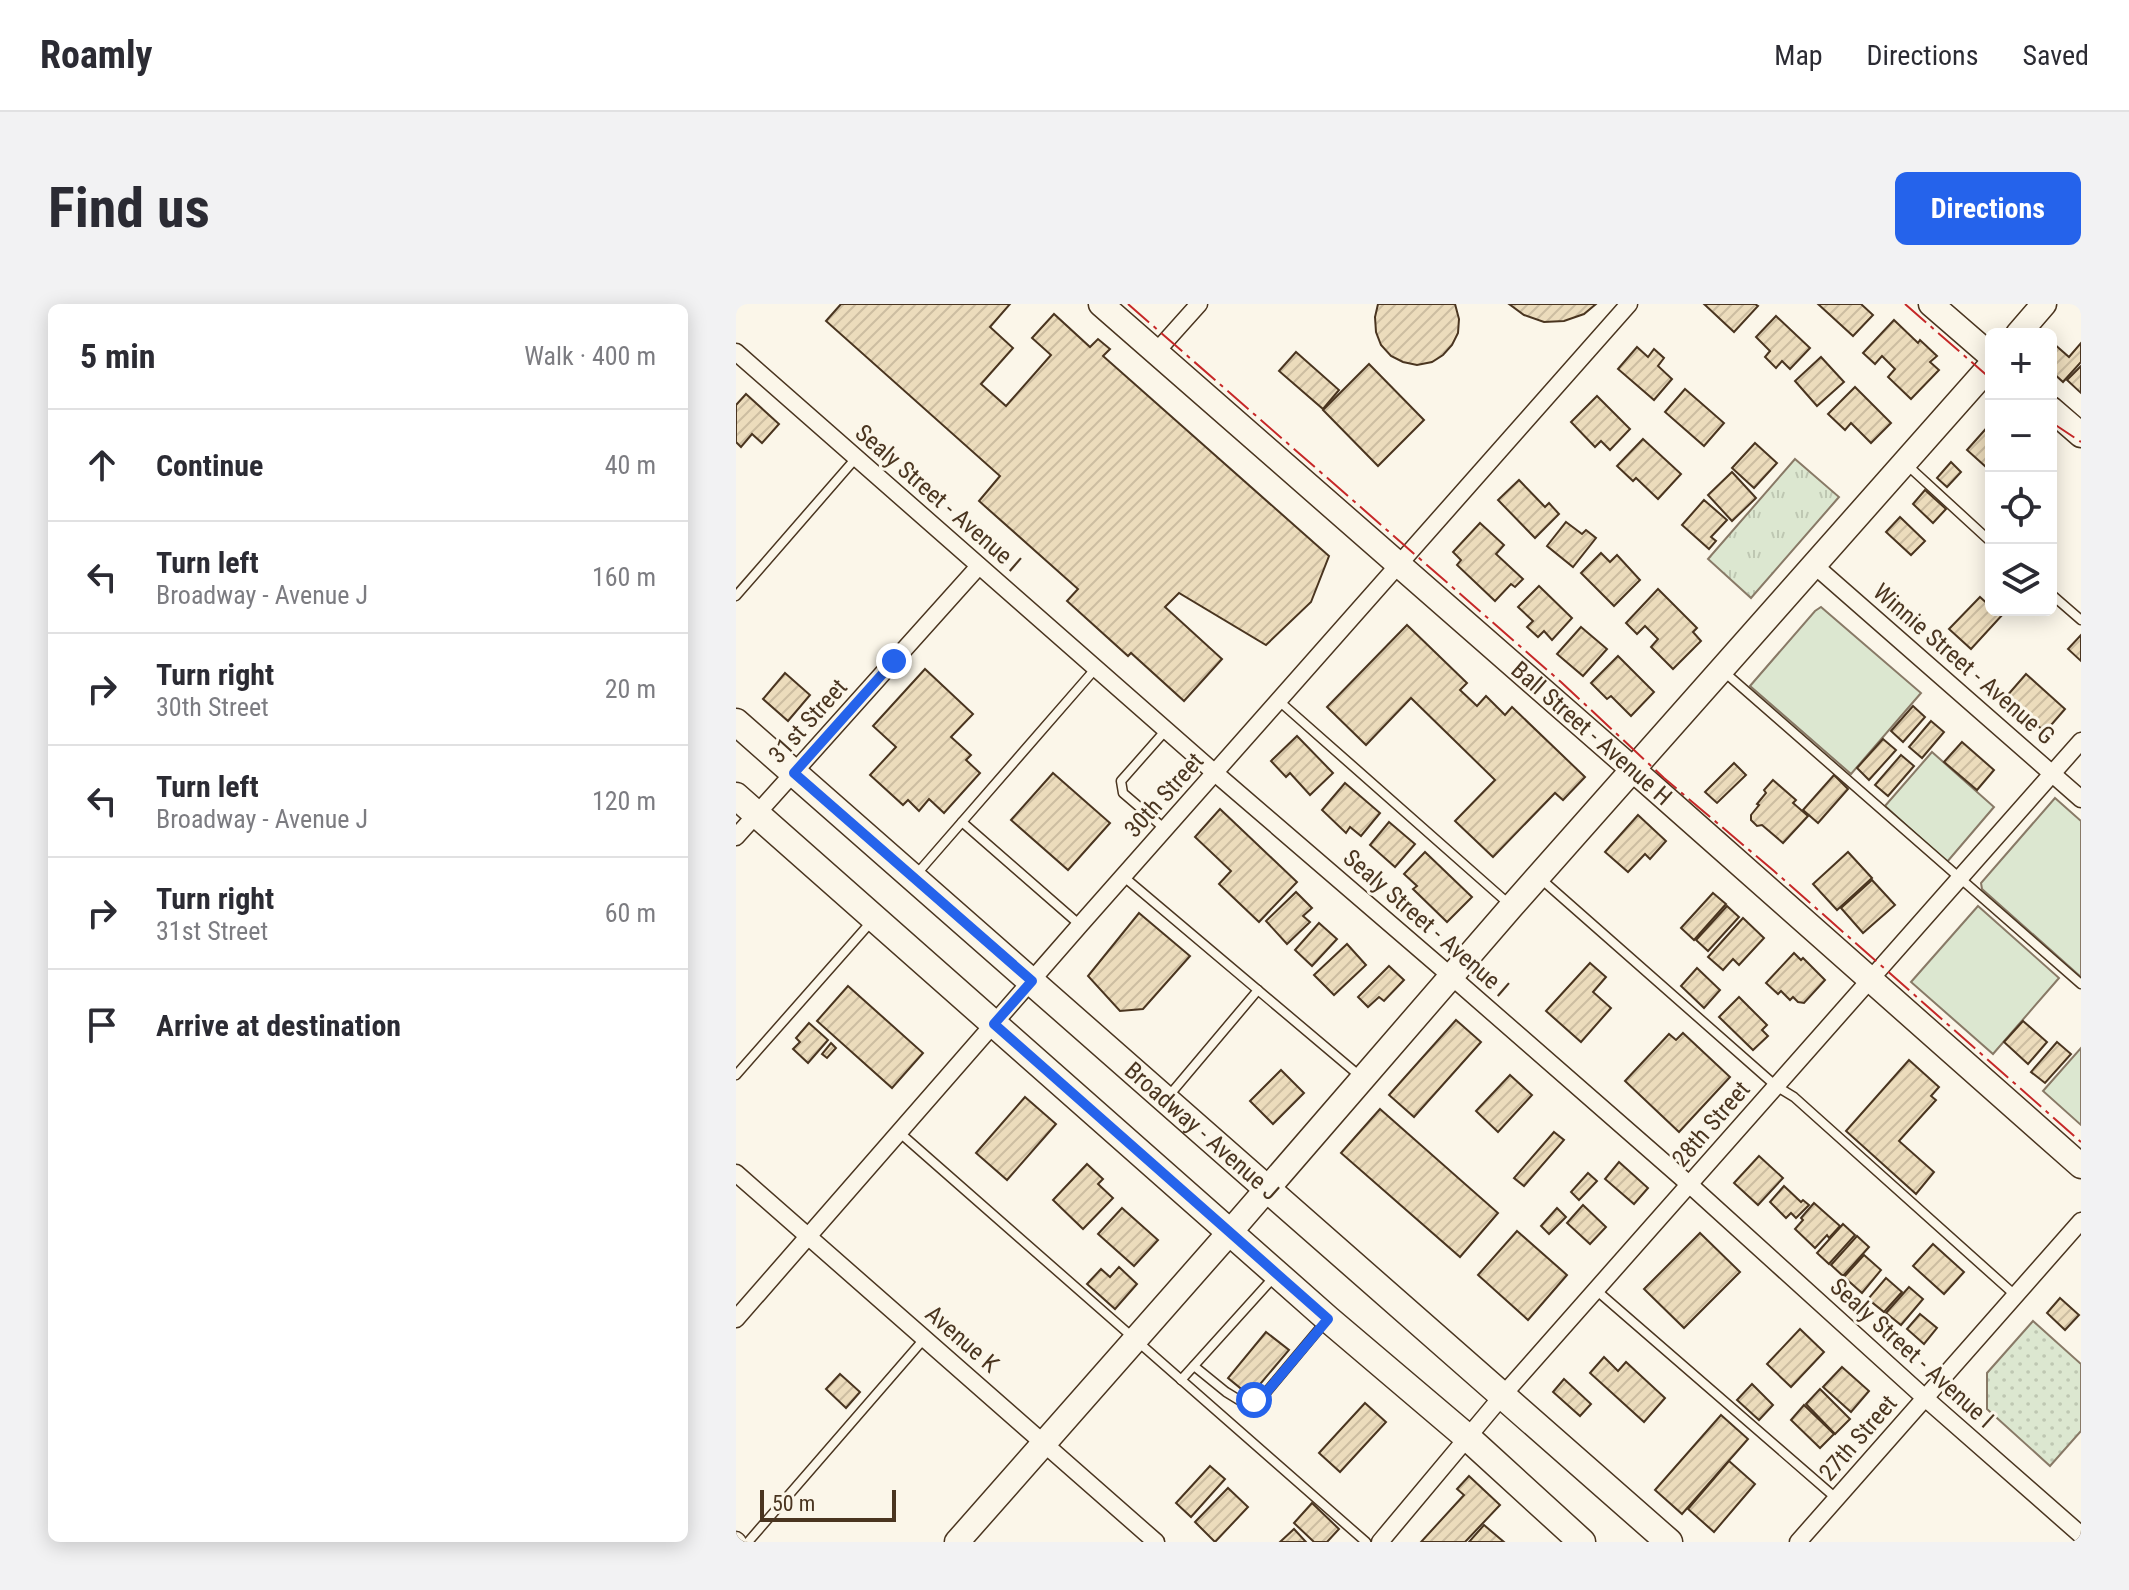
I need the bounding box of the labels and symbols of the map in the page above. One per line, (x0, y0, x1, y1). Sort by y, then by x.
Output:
street label: Sealy Street - Avenue I (850, 419, 1026, 577)
street label: Winnie Street - Avenue G (1868, 578, 2060, 750)
route end (876, 643, 912, 679)
street label: Ball Street - Avenue H (1506, 656, 1678, 811)
street label: 31st Street (763, 673, 853, 769)
street label: 30th Street (1119, 747, 1209, 843)
street label: Sealy Street - Avenue I (1338, 844, 1514, 1002)
street label: Broadway - Avenue J (1119, 1056, 1284, 1206)
street label: 28th Street (1666, 1076, 1756, 1172)
street label: Sealy Street - Avenue I (1825, 1272, 1999, 1434)
street label: Avenue K (920, 1300, 1004, 1378)
route start (1236, 1382, 1272, 1418)
street label: 27th Street (1813, 1390, 1903, 1486)
scale bar (760, 1486, 896, 1522)

